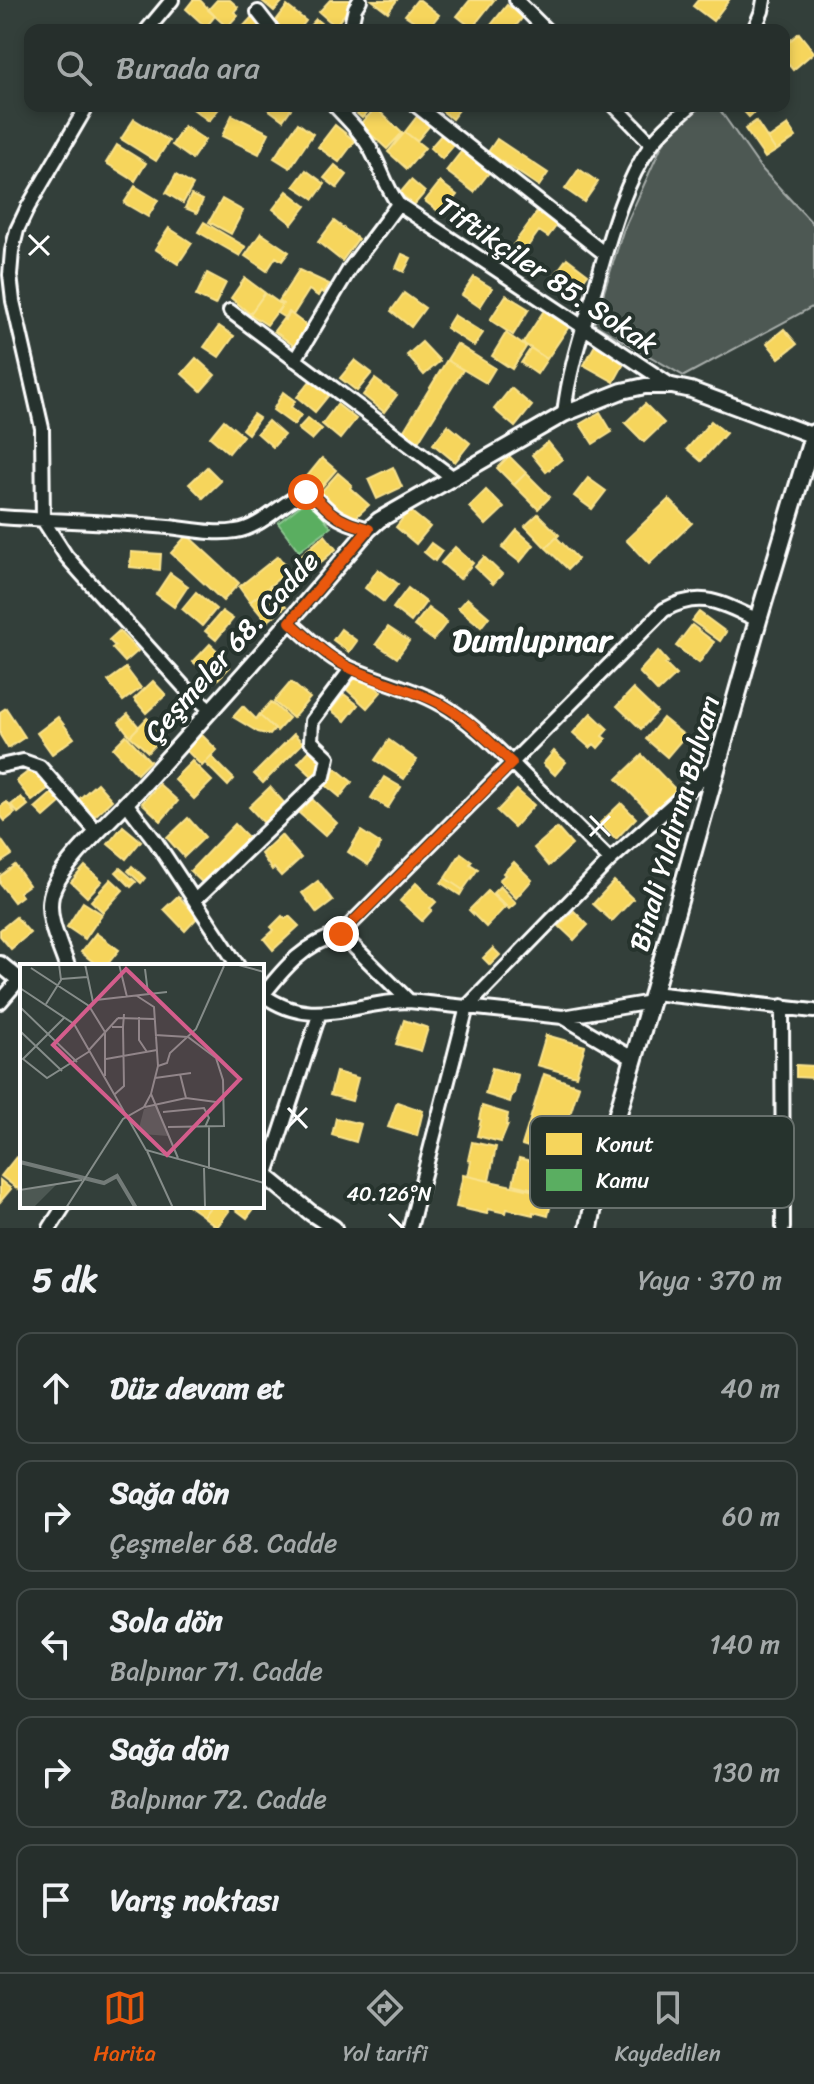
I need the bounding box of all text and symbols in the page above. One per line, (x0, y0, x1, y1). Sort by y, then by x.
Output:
search box (24, 24, 790, 112)
text: Burada ara (116, 41, 259, 95)
icon: search (52, 46, 96, 90)
street label: Tiftikçiler 85. Sokak (427, 183, 668, 368)
route start (288, 474, 324, 510)
street label: Çeşmeler 68. Cadde (131, 539, 331, 754)
district label: Dumlupınar (452, 612, 615, 669)
street label: Binali Yıldırım Bulvarı (614, 689, 734, 957)
route end (323, 916, 359, 952)
inset map (20, 964, 264, 1208)
legend (530, 1116, 794, 1208)
text: Konut (596, 1125, 654, 1164)
text: Kamu (596, 1161, 649, 1200)
text: 40.126°N (346, 1177, 432, 1212)
text: 5 dk (32, 1250, 98, 1310)
text: Yaya · 370 m (638, 1257, 782, 1303)
text: Düz devam et (110, 1361, 285, 1415)
text: 40 m (721, 1365, 780, 1411)
icon: ahead (34, 1366, 78, 1410)
text: Sağa dön (110, 1466, 229, 1520)
text: 60 m (722, 1493, 780, 1539)
icon: right (34, 1494, 78, 1538)
text: Çeşmeler 68. Cadde (110, 1520, 337, 1566)
text: Sola dön (110, 1594, 223, 1648)
text: 140 m (709, 1621, 780, 1667)
icon: left (34, 1622, 78, 1666)
text: Balpınar 71. Cadde (110, 1648, 323, 1694)
text: Sağa dön (110, 1722, 229, 1776)
text: 130 m (711, 1749, 780, 1795)
icon: right (34, 1750, 78, 1794)
text: Balpınar 72. Cadde (110, 1776, 327, 1822)
text: Varış noktası (110, 1873, 280, 1927)
icon: arrive (34, 1878, 78, 1922)
tab: Harita (93, 1986, 156, 2073)
tab: Yol tarifi (343, 1986, 428, 2073)
tab: Kaydedilen (615, 1986, 721, 2073)

